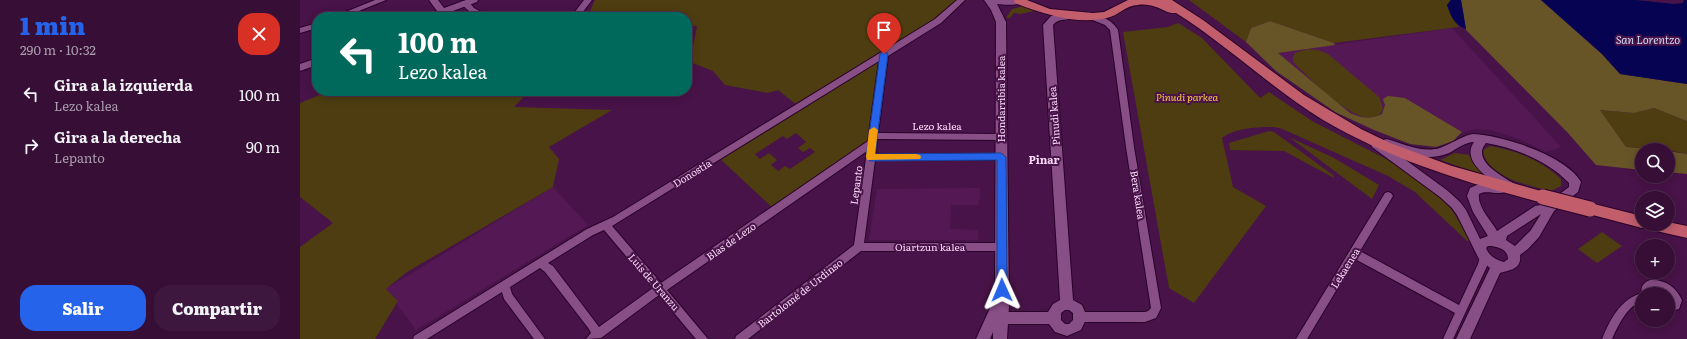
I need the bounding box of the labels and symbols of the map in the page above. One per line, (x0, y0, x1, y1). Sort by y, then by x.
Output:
pin (867, 13, 901, 54)
water label: San Lorentzo (1616, 31, 1680, 47)
street label: Hondarribia kalea (993, 55, 1008, 142)
street label: Pinudi kalea (1044, 86, 1063, 146)
park label: Pinudi parkea (1156, 89, 1219, 104)
street label: Lezo kalea (912, 118, 962, 133)
district label: Pinar (1028, 151, 1060, 167)
street label: Donostia (670, 155, 714, 190)
street label: Lepanto (846, 164, 865, 205)
street label: Bera kalea (1127, 169, 1150, 221)
street label: Blas de Lezo (703, 218, 759, 263)
street label: Oiartzun kalea (895, 239, 966, 254)
street label: Lekaenea (1326, 244, 1363, 291)
street label: Luis de Uranzu (625, 250, 684, 314)
street label: Bartolomé de Urdinso (754, 255, 845, 331)
position arrow (981, 269, 1023, 311)

